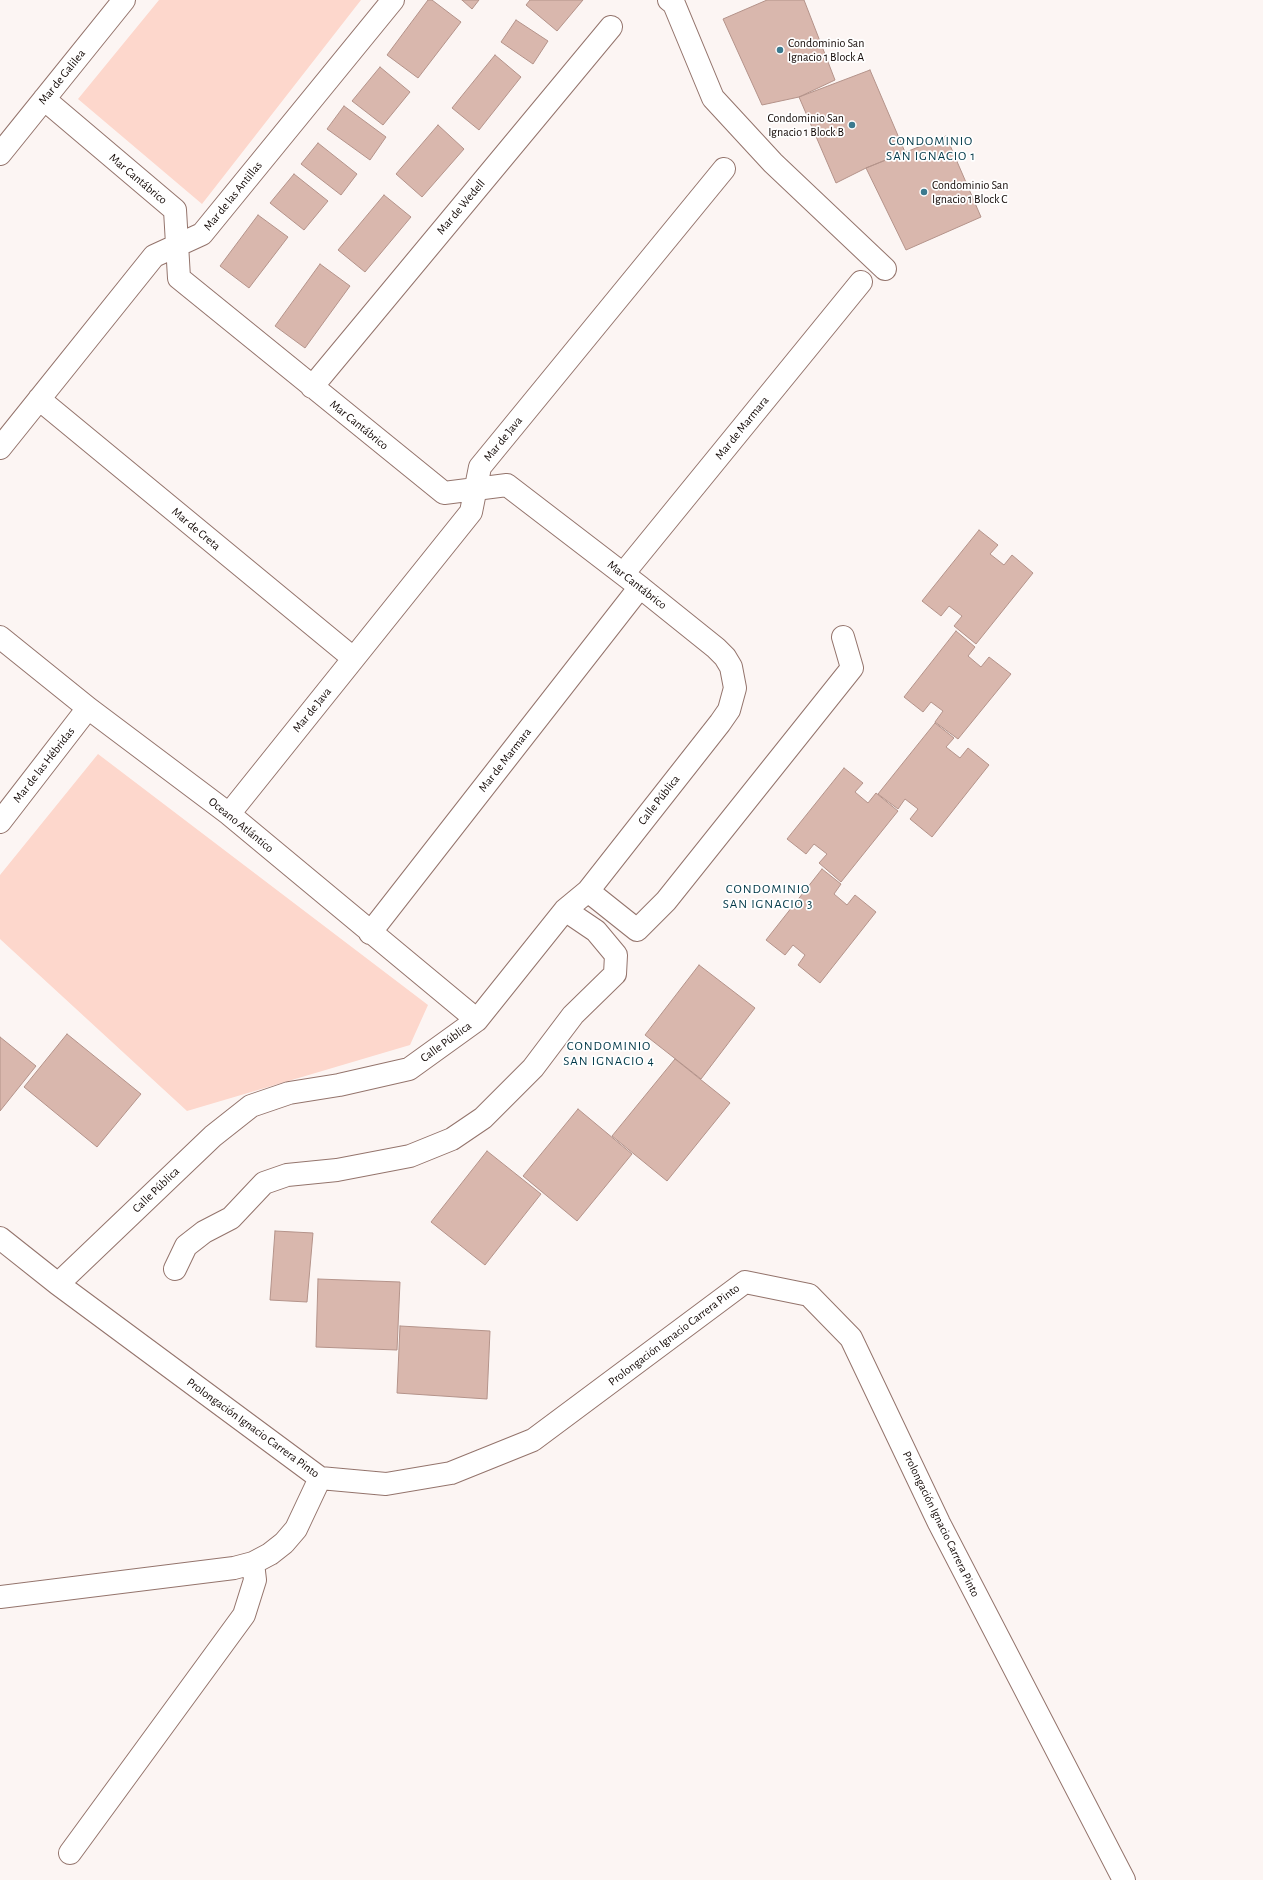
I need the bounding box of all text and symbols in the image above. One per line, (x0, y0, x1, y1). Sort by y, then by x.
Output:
place label: Condominio San Ignacio 1 Block A (788, 36, 864, 64)
marker: Condominio San Ignacio 1 Block A (775, 45, 785, 55)
street label: Mar de Galilea (35, 46, 89, 108)
place label: Condominio San Ignacio 1 Block B (768, 111, 844, 139)
marker: Condominio San Ignacio 1 Block B (847, 120, 857, 130)
district label: CONDOMINIO SAN IGNACIO 1 (886, 133, 976, 164)
street label: Mar Cantábrico (106, 151, 170, 207)
street label: Mar de las Antillas (201, 158, 265, 234)
street label: Mar de Wedell (434, 176, 488, 238)
place label: Condominio San Ignacio 1 Block C (932, 178, 1008, 206)
marker: Condominio San Ignacio 1 Block C (919, 187, 929, 197)
street label: Mar de Marmara (712, 393, 772, 463)
street label: Mar Cantábrico (327, 397, 391, 453)
street label: Mar de Java (481, 414, 525, 464)
street label: Mar de Creta (169, 504, 223, 554)
street label: Mar Cantábrico (605, 557, 669, 613)
street label: Mar de Java (290, 685, 334, 735)
street label: Mar de las Hébridas (10, 724, 78, 806)
street label: Mar de Marmara (476, 725, 534, 795)
street label: Calle Pública (635, 772, 683, 828)
street label: Oceano Atlántico (206, 794, 276, 856)
district label: CONDOMINIO SAN IGNACIO 3 (723, 881, 813, 912)
street label: Calle Pública (418, 1019, 474, 1065)
district label: CONDOMINIO SAN IGNACIO 4 (563, 1038, 655, 1069)
street label: Calle Pública (130, 1164, 182, 1216)
street label: Prolongación Ignacio Carrera Pinto (606, 1281, 742, 1389)
street label: Prolongación Ignacio Carrera Pinto (184, 1375, 322, 1481)
street label: Prolongación Ignacio Carrera Pinto (899, 1449, 983, 1599)

